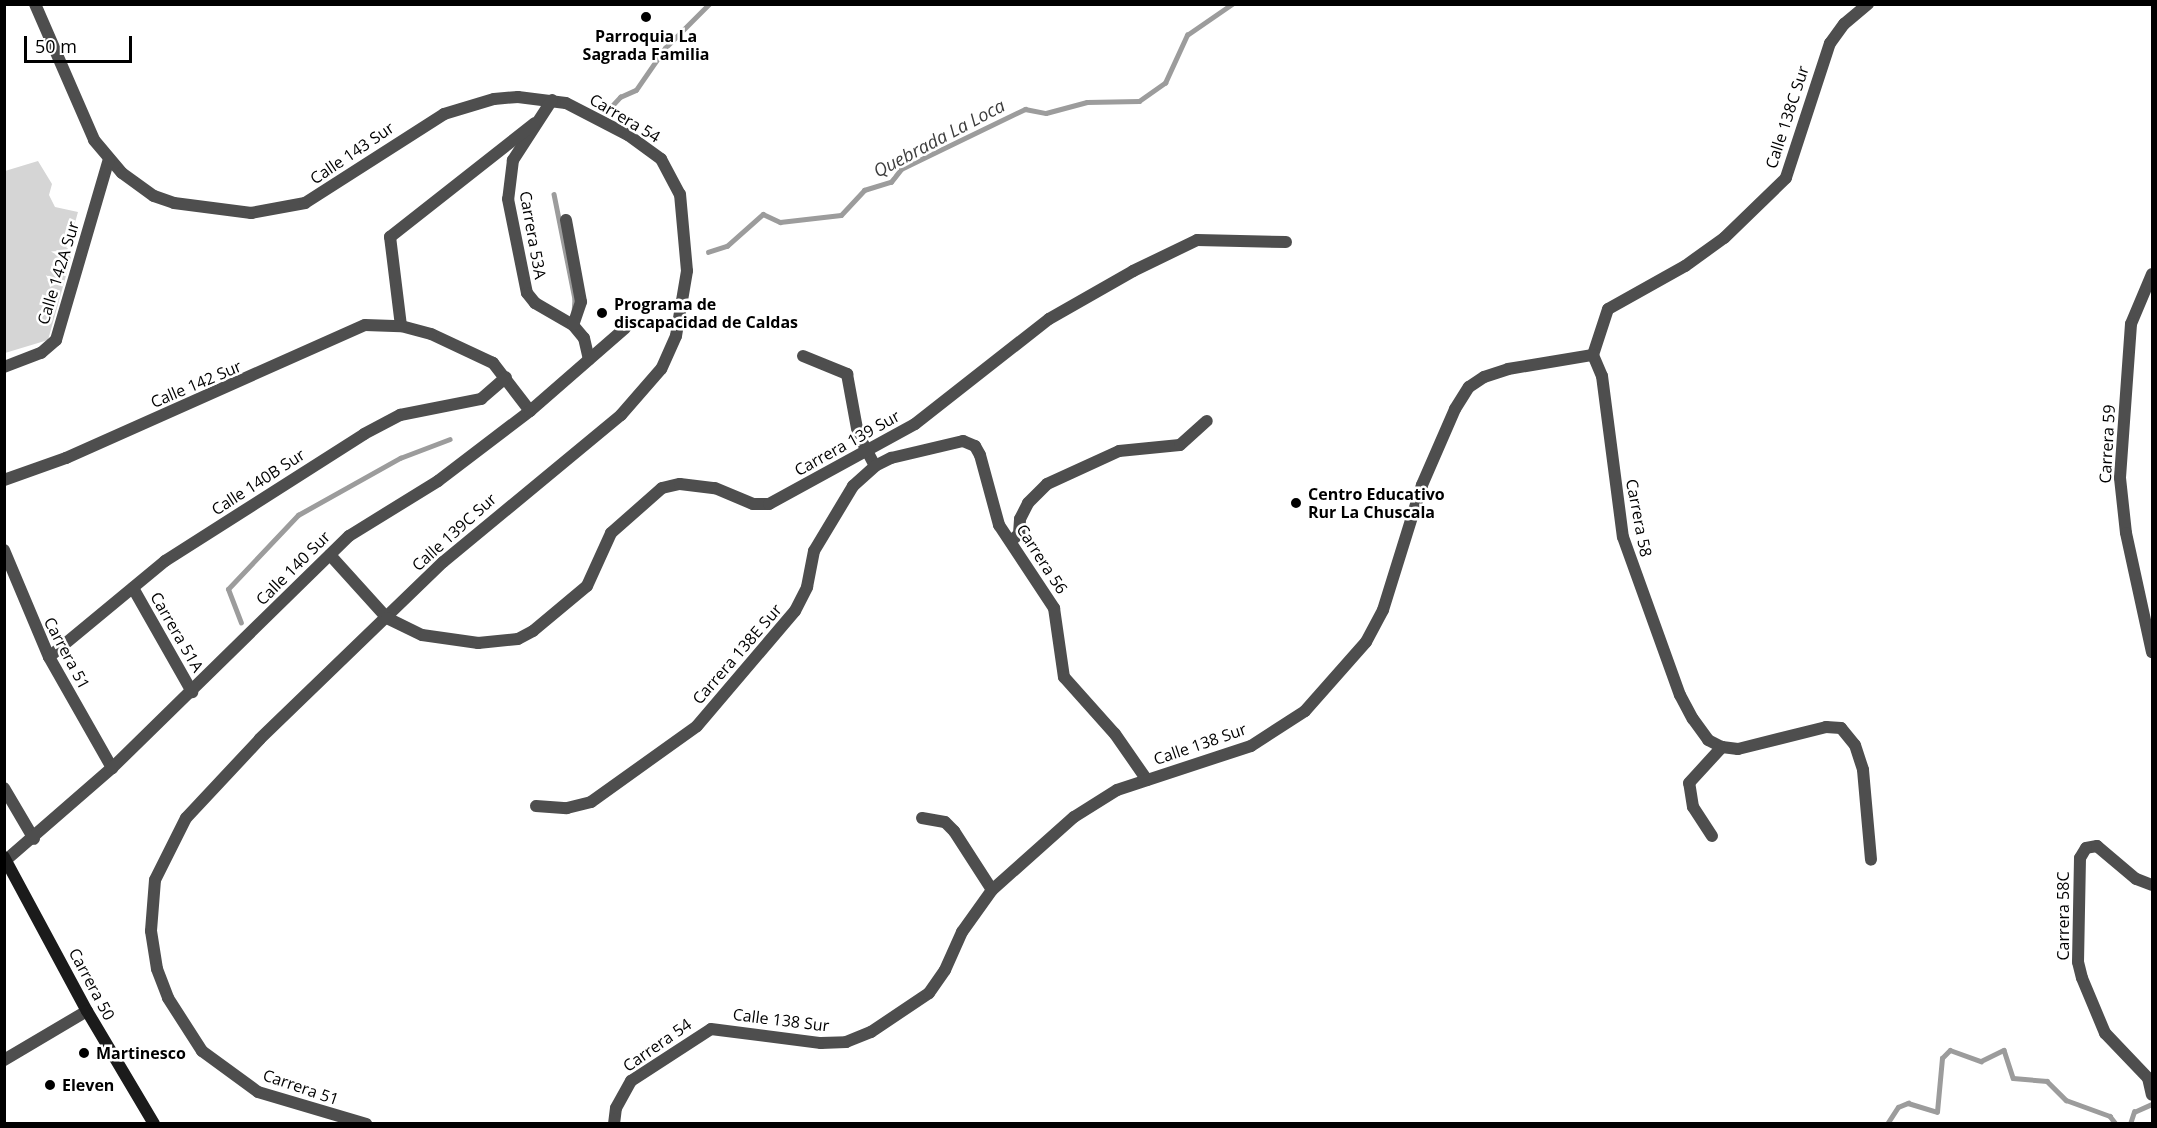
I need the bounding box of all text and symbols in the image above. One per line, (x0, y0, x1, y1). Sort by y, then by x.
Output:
marker: Parroquia La Sagrada Familia (639, 10, 653, 24)
scale bar (27, 24, 135, 62)
place label: Parroquia La Sagrada Familia (583, 26, 709, 64)
text: 50 m (35, 34, 77, 58)
street label: Calle 138C Sur (1761, 63, 1813, 171)
street label: Carrera 54 (586, 89, 664, 147)
water label: Quebrada La Loca (870, 94, 1008, 182)
street label: Calle 143 Sur (306, 118, 398, 188)
street label: Carrera 53A (516, 189, 550, 281)
street label: Calle 142A Sur (33, 219, 83, 327)
place label: Programa de discapacidad de Caldas (614, 294, 798, 332)
marker: Programa de discapacidad de Caldas (595, 306, 609, 320)
street label: Calle 142 Sur (148, 356, 244, 412)
street label: Carrera 59 (2095, 404, 2119, 484)
street label: Carrera 139 Sur (791, 406, 903, 480)
street label: Calle 140B Sur (208, 445, 308, 519)
street label: Carrera 58 (1622, 477, 1656, 559)
place label: Centro Educativo Rur La Chuscala (1308, 484, 1445, 522)
street label: Calle 139C Sur (408, 489, 500, 575)
marker: Centro Educativo Rur La Chuscala (1289, 496, 1303, 510)
street label: Carrera 56 (1012, 521, 1072, 597)
street label: Calle 140 Sur (252, 527, 334, 609)
street label: Carrera 51A (146, 589, 208, 675)
street label: Carrera 138E Sur (688, 600, 786, 708)
street label: Carrera 51 (40, 614, 94, 692)
street label: Calle 138 Sur (1151, 719, 1249, 769)
street label: Carrera 58C (2053, 872, 2073, 960)
street label: Carrera 50 (65, 945, 119, 1023)
street label: Calle 138 Sur (732, 1005, 830, 1035)
street label: Carrera 54 (619, 1015, 695, 1075)
place label: Martinesco (96, 1043, 186, 1063)
marker: Martinesco (77, 1046, 91, 1060)
street label: Carrera 51 (261, 1065, 341, 1109)
place label: Eleven (62, 1075, 114, 1095)
marker: Eleven (43, 1078, 57, 1092)

